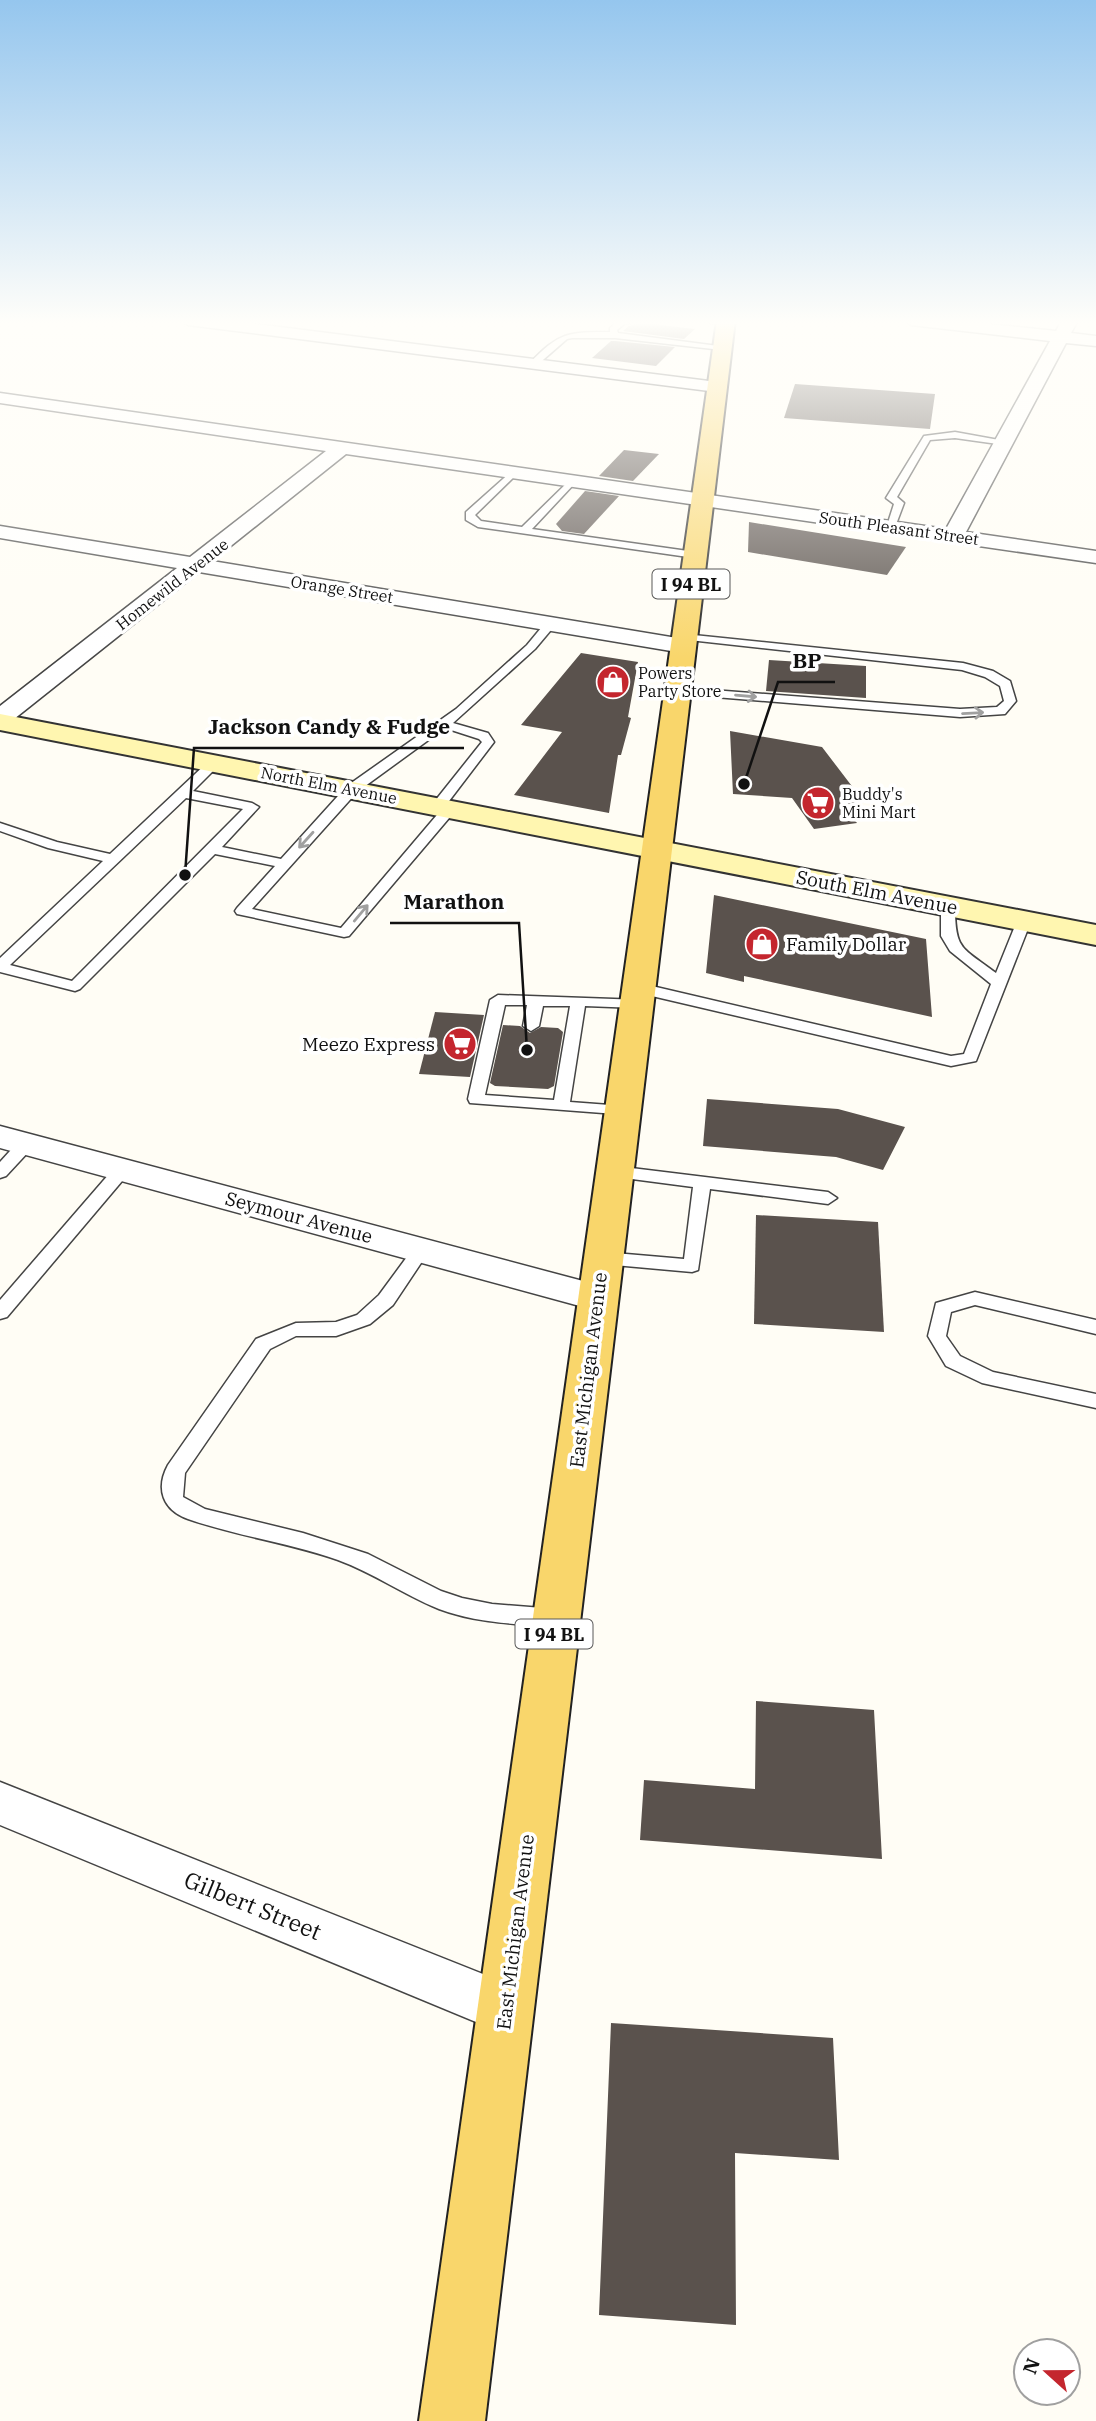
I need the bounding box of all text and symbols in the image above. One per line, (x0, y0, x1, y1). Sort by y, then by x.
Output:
street label: South Pleasant Street (818, 507, 980, 549)
street label: Homewild Avenue (112, 534, 232, 634)
road number: I 94 BL (652, 570, 730, 598)
street label: Orange Street (289, 571, 395, 607)
callout: BP (778, 640, 835, 682)
text: BP (792, 646, 822, 674)
shop icon: Powers Party Store (594, 663, 632, 701)
place label: Powers Party Store (638, 663, 721, 701)
one-way arrow (734, 690, 757, 703)
callout: Jackson Candy & Fudge (194, 706, 464, 748)
one-way arrow (961, 706, 984, 719)
text: Jackson Candy & Fudge (208, 712, 450, 740)
street label: North Elm Avenue (259, 762, 399, 808)
supermarket icon: Buddy's Mini Mart (799, 784, 837, 822)
place label: Buddy's Mini Mart (842, 784, 916, 822)
one-way arrow (298, 831, 314, 849)
street label: South Elm Avenue (794, 865, 960, 919)
callout: Marathon (390, 881, 519, 923)
text: Marathon (404, 887, 504, 915)
one-way arrow (353, 904, 369, 922)
shop icon: Family Dollar (743, 925, 781, 963)
place label: Family Dollar (786, 932, 907, 956)
supermarket icon: Meezo Express (441, 1025, 479, 1063)
place label: Meezo Express (302, 1032, 435, 1056)
street label: Seymour Avenue (223, 1186, 375, 1248)
street label: East Michigan Avenue (564, 1271, 612, 1469)
road number: I 94 BL (516, 1619, 592, 1648)
street label: East Michigan Avenue (491, 1833, 539, 2031)
street label: Gilbert Street (180, 1864, 326, 1946)
north arrow (1012, 2337, 1082, 2407)
text: N (1017, 2355, 1045, 2377)

